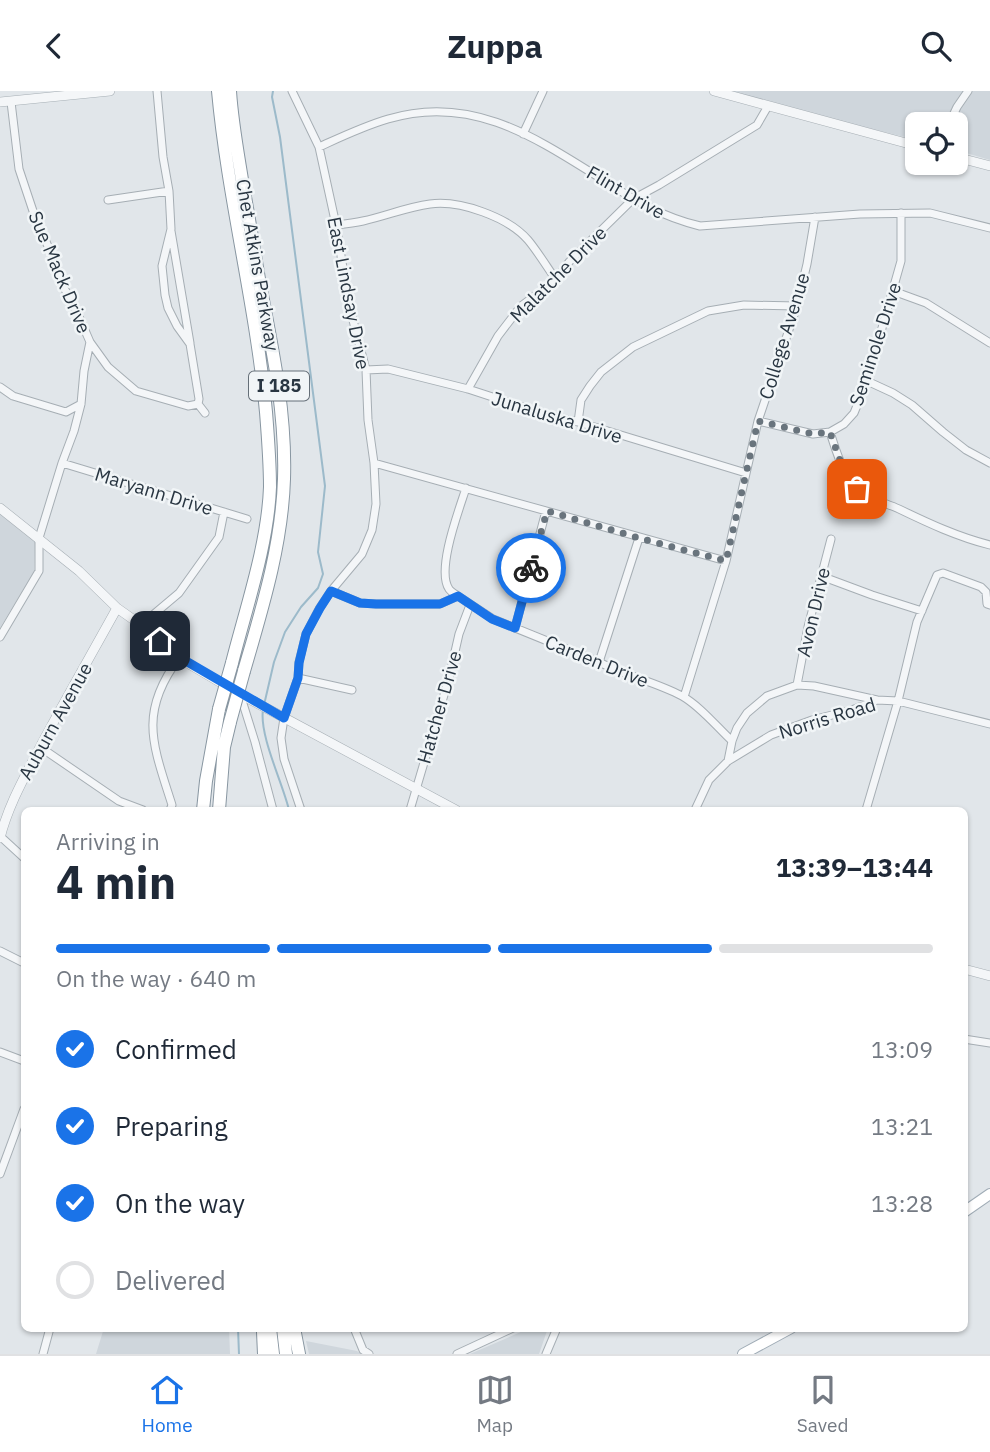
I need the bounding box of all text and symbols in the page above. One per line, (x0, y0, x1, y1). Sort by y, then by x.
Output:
text: Zuppa (447, 25, 543, 67)
icon: back (35, 27, 73, 65)
icon: search (917, 27, 955, 65)
map controls (905, 112, 968, 175)
button: locate (905, 112, 968, 175)
street label: Flint Drive (583, 160, 669, 224)
street label: Chet Atkins Parkway (231, 177, 285, 354)
street label: Sue Mack Drive (23, 207, 97, 337)
street label: East Lindsay Drive (322, 215, 376, 371)
street label: Malatche Drive (505, 221, 611, 327)
street label: College Avenue (753, 270, 815, 402)
street label: Seminole Drive (844, 279, 906, 409)
road number: I 185 (249, 372, 309, 401)
street label: Junaluska Drive (489, 386, 625, 448)
pin (827, 459, 887, 519)
street label: Maryann Drive (92, 462, 216, 520)
icon: bag (838, 470, 876, 508)
courier (496, 533, 566, 603)
icon: bike (512, 549, 550, 587)
street label: Avon Drive (791, 565, 835, 659)
pin (130, 611, 190, 671)
icon: home (141, 622, 179, 660)
street label: Carden Drive (542, 629, 652, 693)
street label: Hatcher Drive (411, 648, 467, 766)
street label: Auburn Avenue (13, 658, 97, 784)
street label: Norris Road (776, 692, 878, 744)
text: Arriving in (56, 826, 160, 856)
text: 13:39–13:44 (776, 850, 933, 884)
text: 4 min (56, 852, 176, 912)
text: On the way · 640 m (56, 963, 256, 993)
icon: check (56, 1030, 94, 1068)
text: Confirmed (115, 1032, 237, 1066)
text: 13:09 (871, 1034, 933, 1064)
icon: check (56, 1107, 94, 1145)
text: Preparing (115, 1109, 228, 1143)
text: 13:21 (871, 1111, 933, 1141)
icon: check (56, 1184, 94, 1222)
text: On the way (115, 1186, 245, 1220)
text: 13:28 (871, 1188, 933, 1218)
text: Delivered (115, 1263, 226, 1297)
tab: Home (142, 1371, 193, 1437)
tab: Map (476, 1371, 514, 1437)
tab: Saved (797, 1371, 848, 1437)

